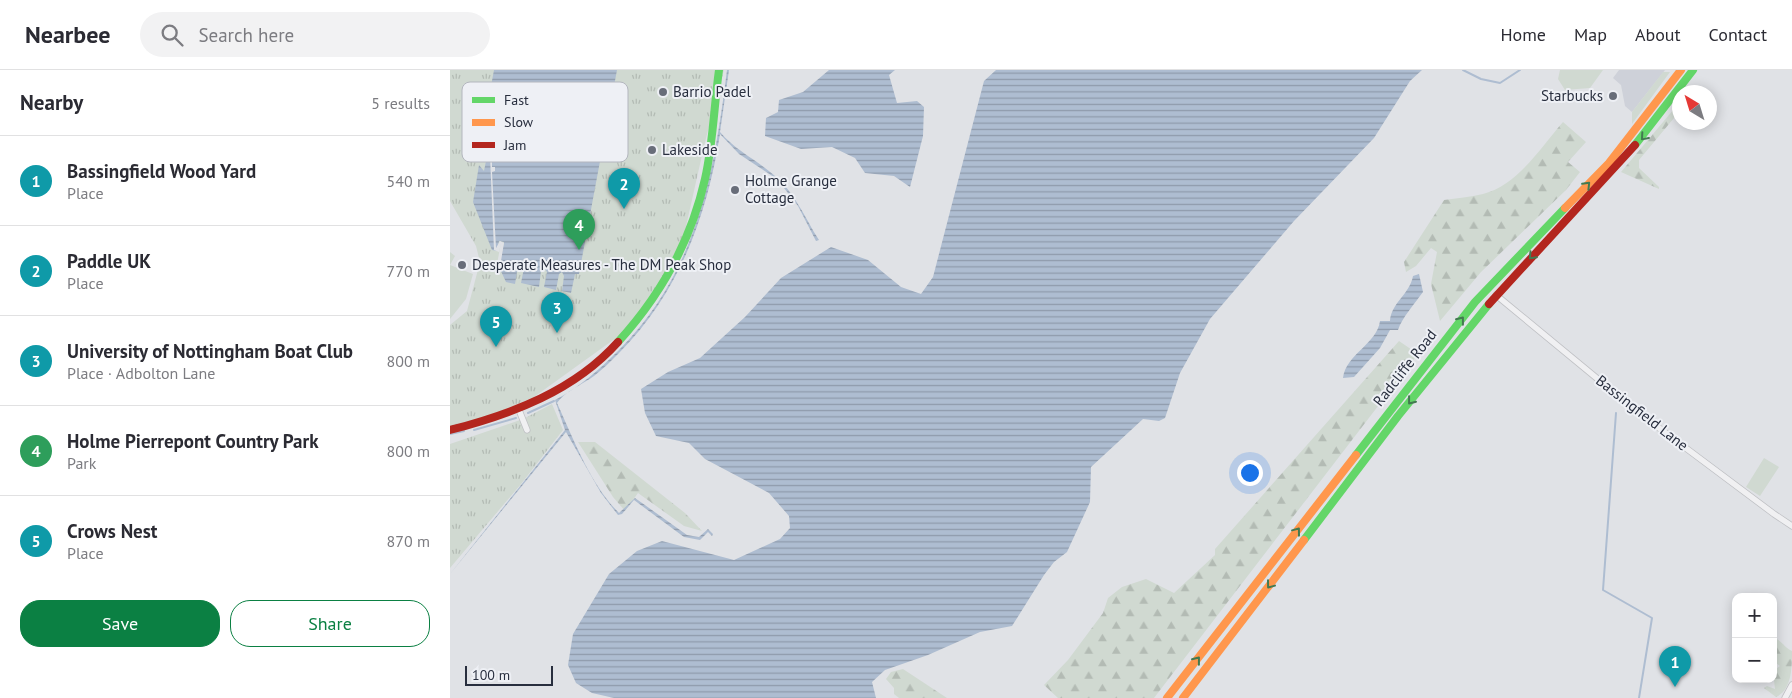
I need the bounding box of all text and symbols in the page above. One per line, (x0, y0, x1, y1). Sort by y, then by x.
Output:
search box (140, 12, 490, 57)
text: Nearbee (25, 19, 110, 50)
icon: search (158, 21, 186, 49)
text: Search here (198, 23, 294, 47)
text: Home (1500, 23, 1546, 46)
text: Map (1574, 23, 1607, 46)
text: About (1635, 23, 1681, 46)
text: Contact (1709, 23, 1767, 46)
legend (462, 82, 628, 162)
place label: Barrio Padel (673, 82, 751, 101)
north arrow (1672, 85, 1717, 130)
marker: Barrio Padel (657, 86, 669, 98)
place label: Starbucks (1541, 86, 1603, 105)
text: Nearby (20, 89, 83, 116)
marker: Starbucks (1607, 90, 1619, 102)
text: Fast (504, 91, 529, 109)
text: 5 results (371, 93, 430, 113)
text: Slow (504, 113, 534, 131)
one-way arrow (1640, 132, 1649, 141)
text: Jam (503, 136, 526, 154)
place label: Lakeside (662, 140, 718, 159)
marker: Lakeside (646, 144, 658, 156)
text: Bassingfield Wood Yard (67, 159, 256, 183)
pin: 2 (608, 168, 640, 209)
text: 1 (31, 171, 41, 191)
text: 540 m (387, 171, 430, 191)
place label: Holme Grange Cottage (745, 171, 837, 207)
one-way arrow (1581, 182, 1590, 191)
text: Place (67, 183, 104, 203)
marker: Holme Grange Cottage (729, 184, 741, 196)
pin: 4 (563, 209, 595, 250)
text: Paddle UK (67, 249, 151, 273)
one-way arrow (1529, 250, 1538, 259)
place label: Desperate Measures - The DM Peak Shop (472, 255, 731, 274)
marker: Desperate Measures - The DM Peak Shop (456, 259, 468, 271)
text: 2 (31, 261, 41, 281)
text: 770 m (387, 261, 430, 281)
text: Place (67, 273, 104, 293)
pin: 3 (541, 292, 573, 333)
pin: 5 (480, 306, 512, 347)
one-way arrow (1455, 317, 1463, 326)
street label: Radcliffe Road (1369, 325, 1440, 410)
text: University of Nottingham Boat Club (67, 339, 353, 363)
text: 3 (31, 351, 41, 371)
text: 800 m (387, 351, 430, 371)
text: Place · Adbolton Lane (67, 363, 215, 383)
street label: Bassingfield Lane (1592, 371, 1692, 455)
one-way arrow (1408, 395, 1417, 405)
text: Holme Pierrepont Country Park (67, 429, 319, 453)
text: 4 (31, 441, 41, 461)
text: 800 m (387, 441, 430, 461)
text: Park (67, 453, 96, 473)
your location (1237, 460, 1263, 486)
text: Crows Nest (67, 519, 157, 543)
one-way arrow (1291, 527, 1300, 537)
text: 5 (31, 531, 41, 551)
text: 870 m (387, 531, 430, 551)
text: Place (67, 543, 104, 563)
one-way arrow (1267, 579, 1275, 588)
map controls (1732, 593, 1777, 683)
button: + (1732, 593, 1777, 638)
button: Save (20, 600, 220, 647)
button: Share (230, 600, 430, 647)
button: − (1732, 638, 1777, 683)
pin: 1 (1659, 646, 1691, 687)
one-way arrow (1192, 657, 1200, 666)
scale bar (465, 663, 552, 686)
text: 100 m (472, 666, 510, 684)

